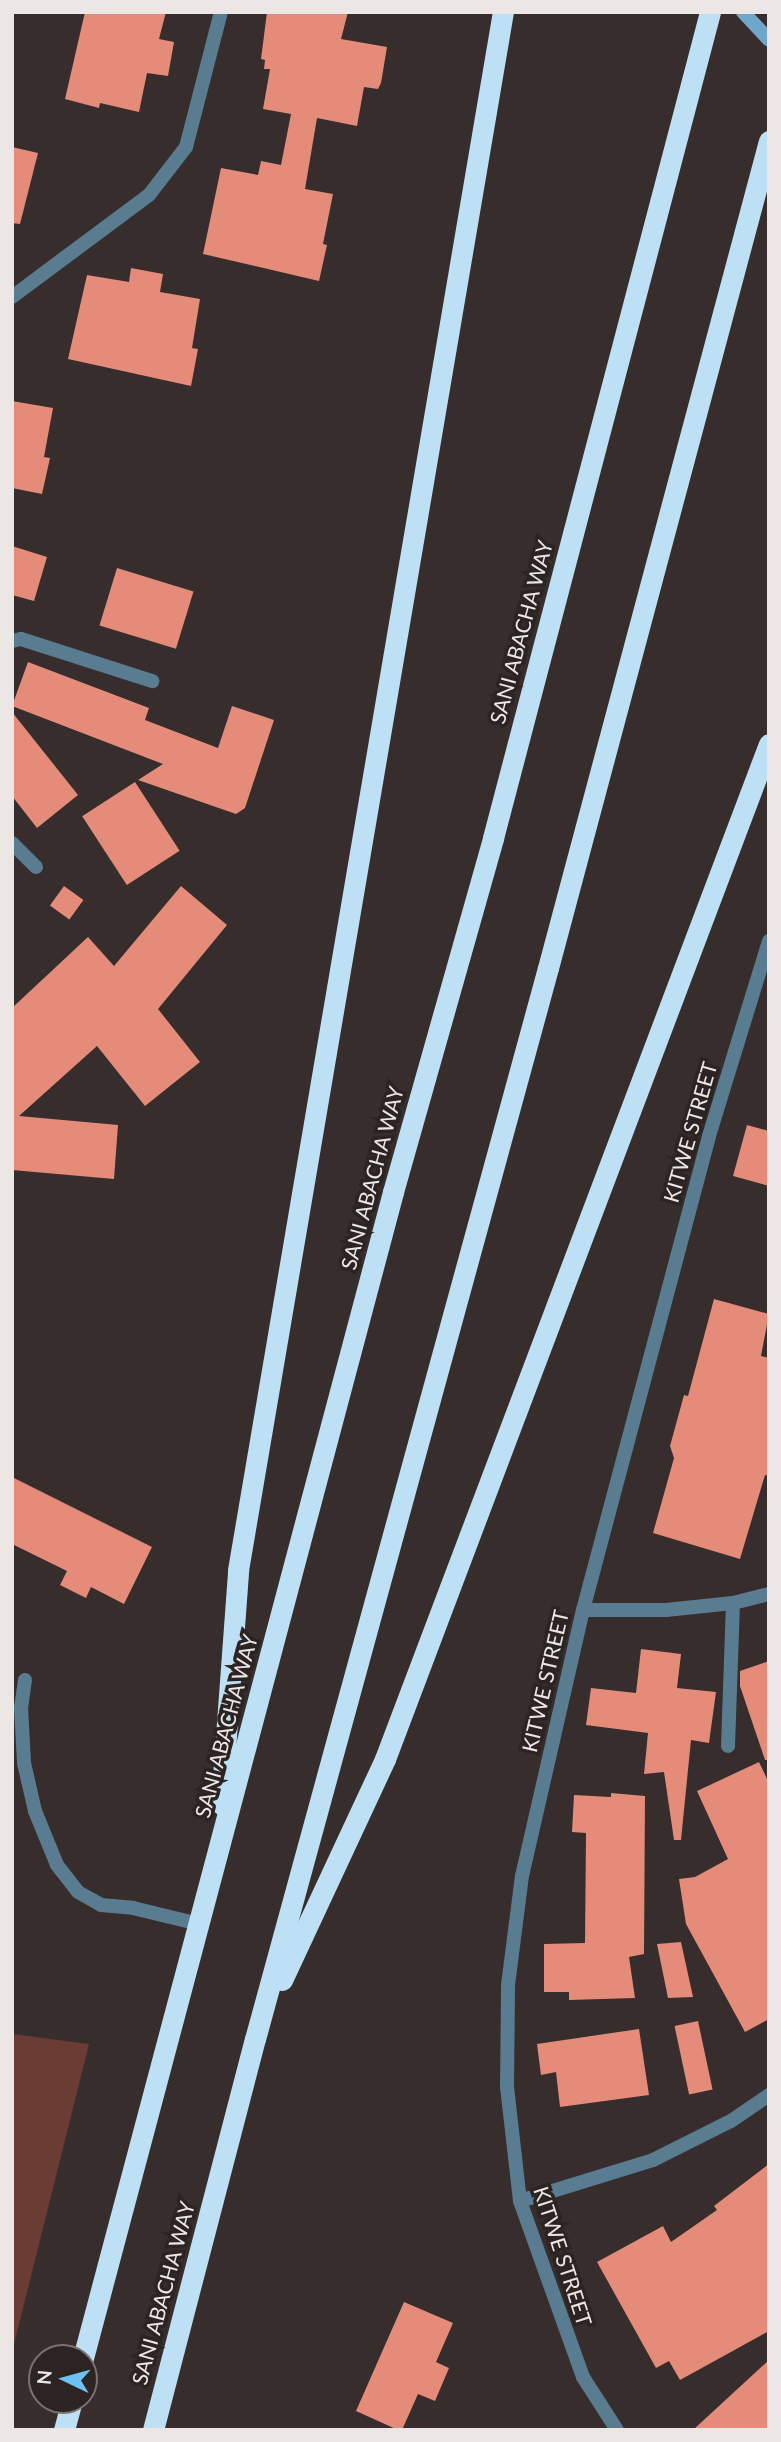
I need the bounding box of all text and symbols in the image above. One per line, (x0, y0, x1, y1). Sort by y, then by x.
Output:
street label: SANI ABACHA WAY (484, 537, 558, 727)
street label: KITWE STREET (658, 1059, 722, 1205)
street label: SANI ABACHA WAY (335, 1083, 409, 1273)
street label: KITWE STREET (516, 1608, 574, 1754)
street label: SANI ABACHA WAY (189, 1631, 263, 1821)
street label: KITWE STREET (529, 2183, 597, 2329)
street label: SANI ABACHA WAY (126, 2198, 200, 2388)
north arrow (28, 2344, 98, 2414)
text: N (31, 2369, 56, 2386)

